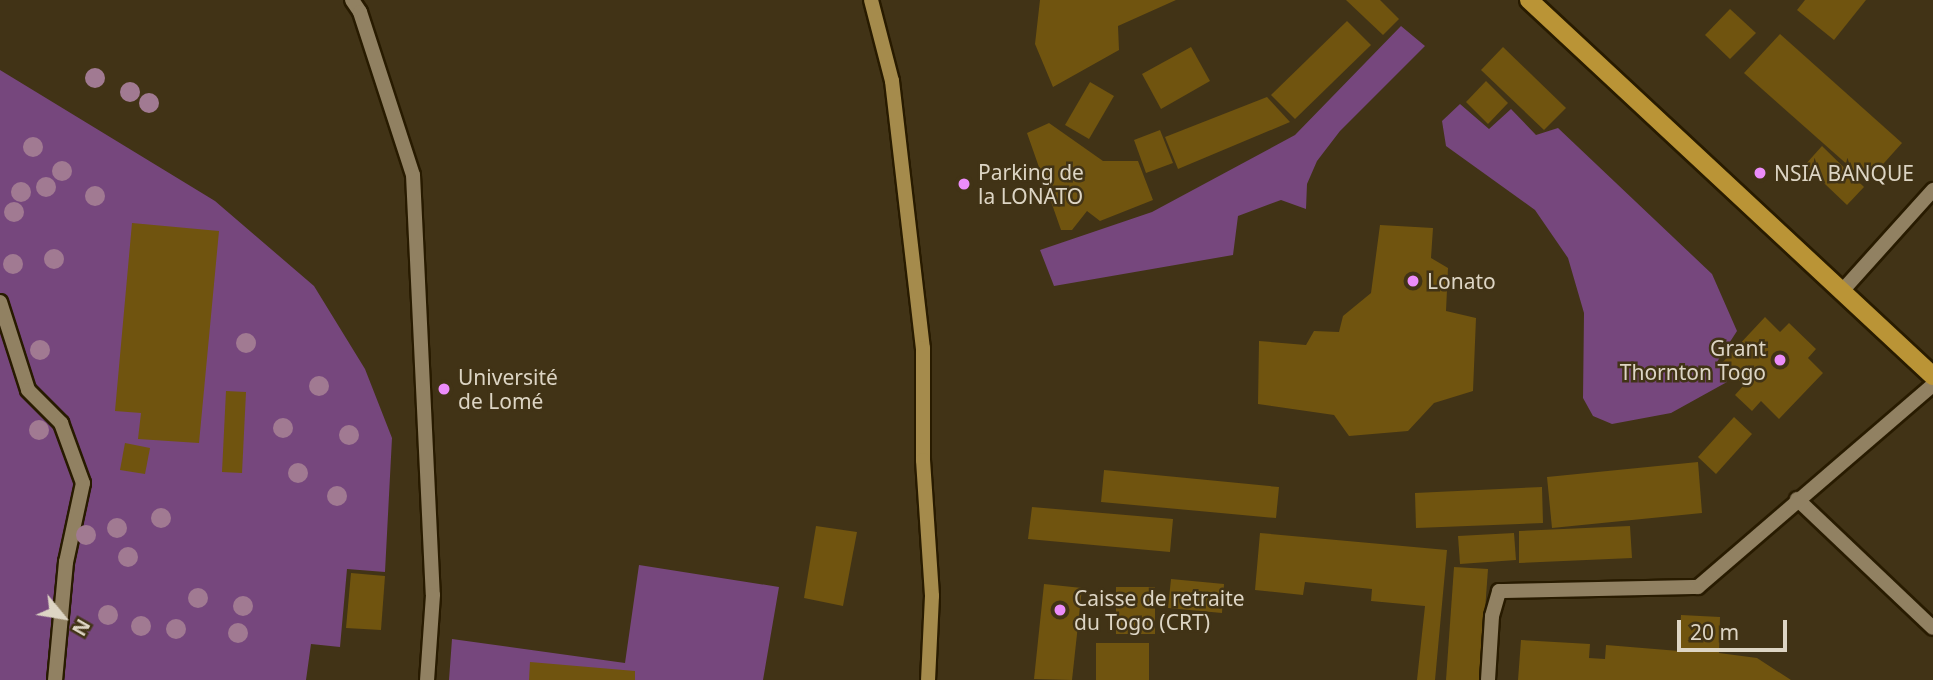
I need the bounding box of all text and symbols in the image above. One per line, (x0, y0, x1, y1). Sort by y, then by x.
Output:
place label: Parking de la LONATO (978, 159, 1084, 209)
place label: NSIA BANQUE (1774, 160, 1914, 186)
marker: NSIA BANQUE (1752, 165, 1768, 181)
marker: Parking de la LONATO (956, 176, 972, 192)
place label: Lonato (1427, 268, 1496, 294)
marker: Lonato (1405, 273, 1421, 289)
place label: Grant Thornton Togo (1620, 335, 1766, 385)
marker: Grant Thornton Togo (1772, 352, 1788, 368)
place label: Université de Lomé (458, 364, 558, 414)
marker: Université de Lomé (436, 381, 452, 397)
north arrow (28, 582, 98, 652)
place label: Caisse de retraite du Togo (CRT) (1074, 585, 1245, 635)
marker: Caisse de retraite du Togo (CRT) (1052, 602, 1068, 618)
scale bar (1681, 606, 1791, 650)
text: N (66, 614, 96, 641)
text: 20 m (1690, 618, 1739, 646)

